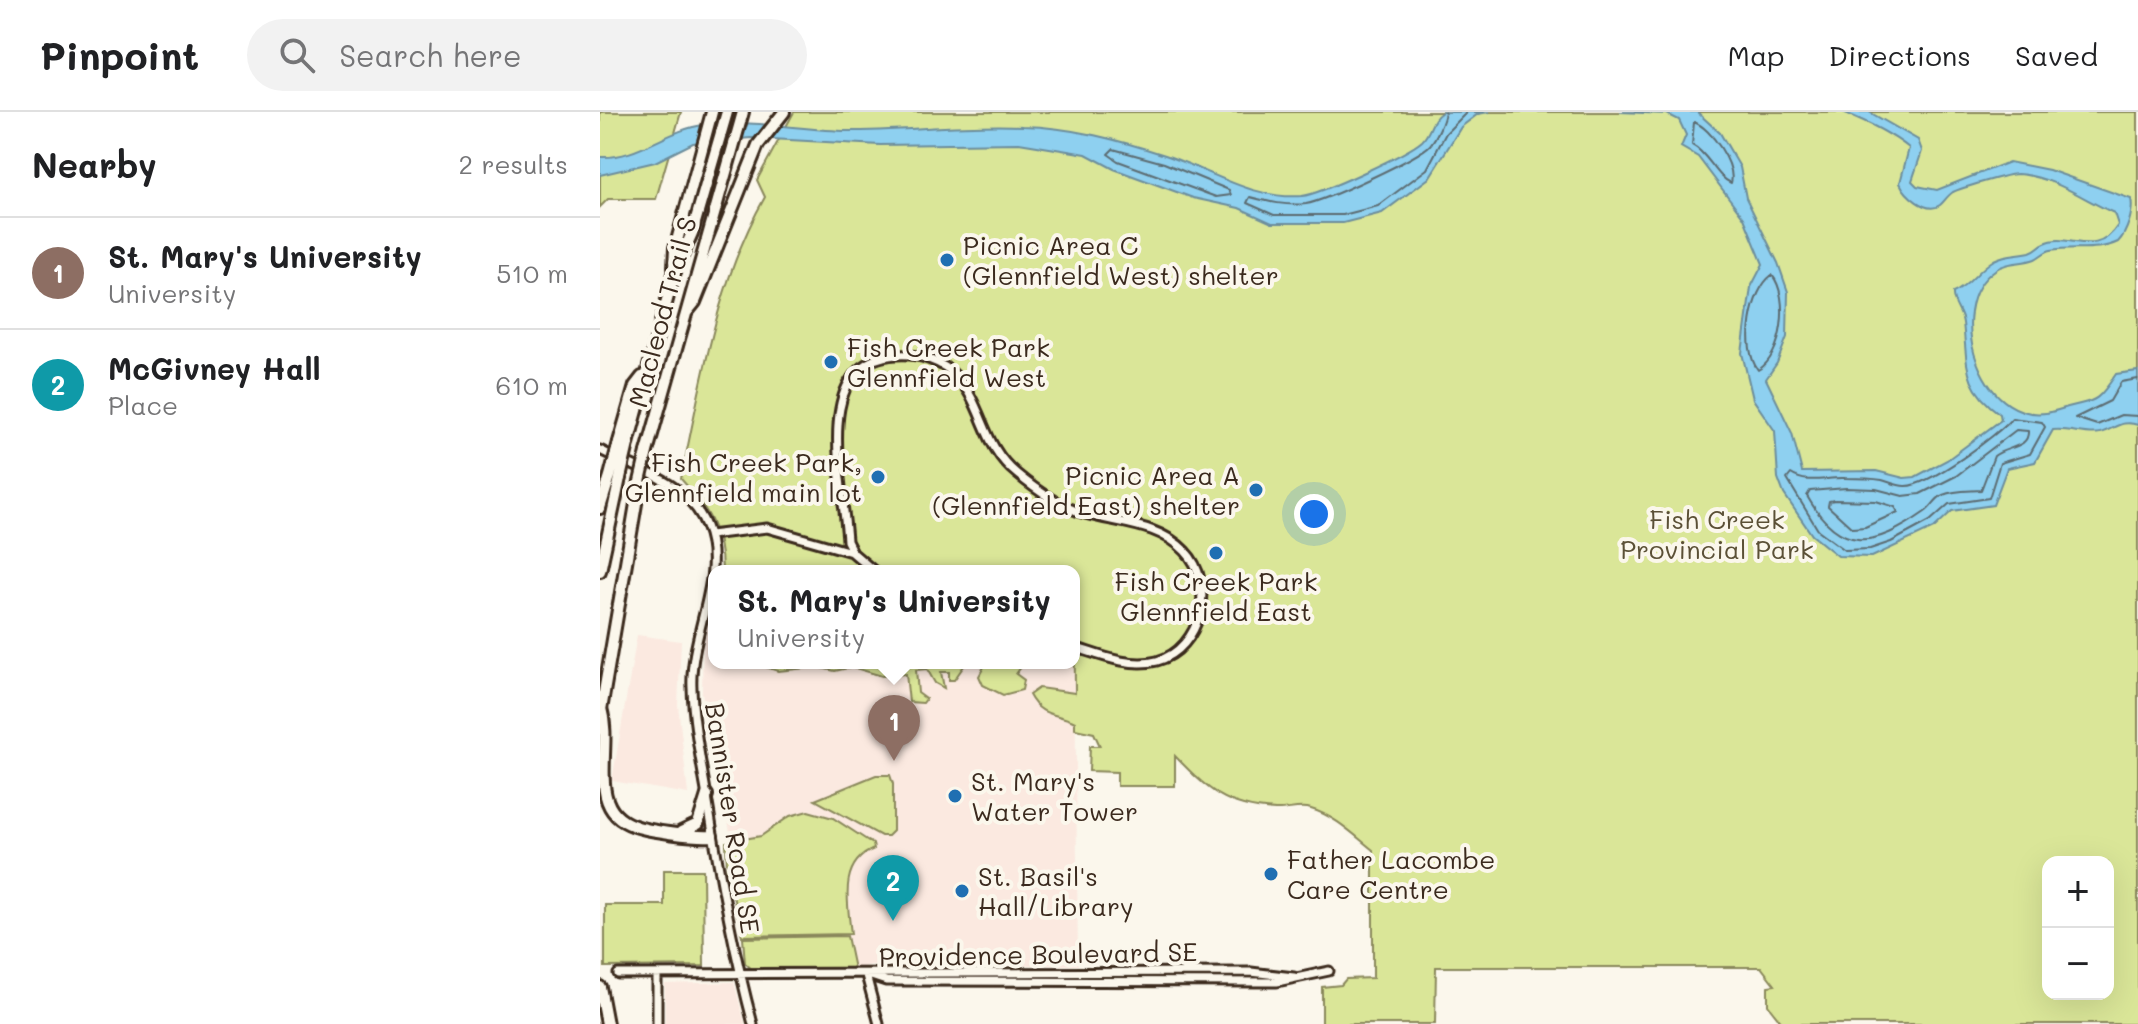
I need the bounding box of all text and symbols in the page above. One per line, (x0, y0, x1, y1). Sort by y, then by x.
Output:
search box (247, 19, 807, 91)
text: Pinpoint (40, 30, 199, 80)
icon: search (275, 33, 319, 77)
text: Search here (339, 35, 522, 75)
text: Map (1728, 37, 1785, 73)
text: Directions (1829, 37, 1971, 73)
text: Saved (2015, 37, 2098, 73)
text: Nearby (32, 142, 157, 187)
text: 2 results (459, 147, 568, 181)
street label: Macleod Trail S (620, 213, 704, 411)
place label: Picnic Area C (Glennfield West) shelter (963, 228, 1279, 292)
text: St. Mary's University (108, 236, 422, 276)
marker: Picnic Area C (Glennfield West) shelter (938, 251, 956, 269)
text: 1 (52, 256, 64, 290)
text: 510 m (496, 256, 568, 290)
text: University (108, 276, 236, 310)
place label: Fish Creek Park Glennfield West (847, 330, 1050, 394)
text: McGivney Hall (108, 348, 321, 388)
marker: Fish Creek Park Glennfield West (822, 353, 840, 371)
text: 2 (51, 368, 65, 402)
text: 610 m (496, 368, 568, 402)
text: Place (108, 388, 178, 422)
place label: Fish Creek Park, Glennfield main lot (625, 445, 862, 509)
place label: Picnic Area A (Glennfield East) shelter (932, 458, 1240, 522)
marker: Fish Creek Park, Glennfield main lot (869, 468, 887, 486)
marker: Picnic Area A (Glennfield East) shelter (1247, 481, 1265, 499)
your location (1294, 494, 1334, 534)
park label: Fish Creek Provincial Park (1620, 502, 1814, 566)
marker: Fish Creek Park Glennfield East (1207, 544, 1225, 562)
place label: Fish Creek Park Glennfield East (1115, 564, 1317, 628)
popup (708, 565, 1080, 669)
text: St. Mary's University (737, 580, 1051, 620)
text: University (737, 620, 865, 654)
pin: 1 (868, 695, 920, 761)
street label: Bannister Road SE (698, 700, 768, 936)
place label: St. Mary's Water Tower (971, 764, 1138, 828)
marker: St. Mary's Water Tower (946, 787, 964, 805)
place label: Father Lacombe Care Centre (1287, 842, 1495, 906)
pin: 2 (867, 855, 919, 921)
map controls (2042, 856, 2114, 1000)
button: + (2042, 856, 2114, 928)
place label: St. Basil's Hall/Library (978, 859, 1134, 923)
marker: Father Lacombe Care Centre (1262, 865, 1280, 883)
marker: St. Basil's Hall/Library (953, 882, 971, 900)
button: − (2042, 928, 2114, 1000)
street label: Providence Boulevard SE (878, 934, 1198, 974)

